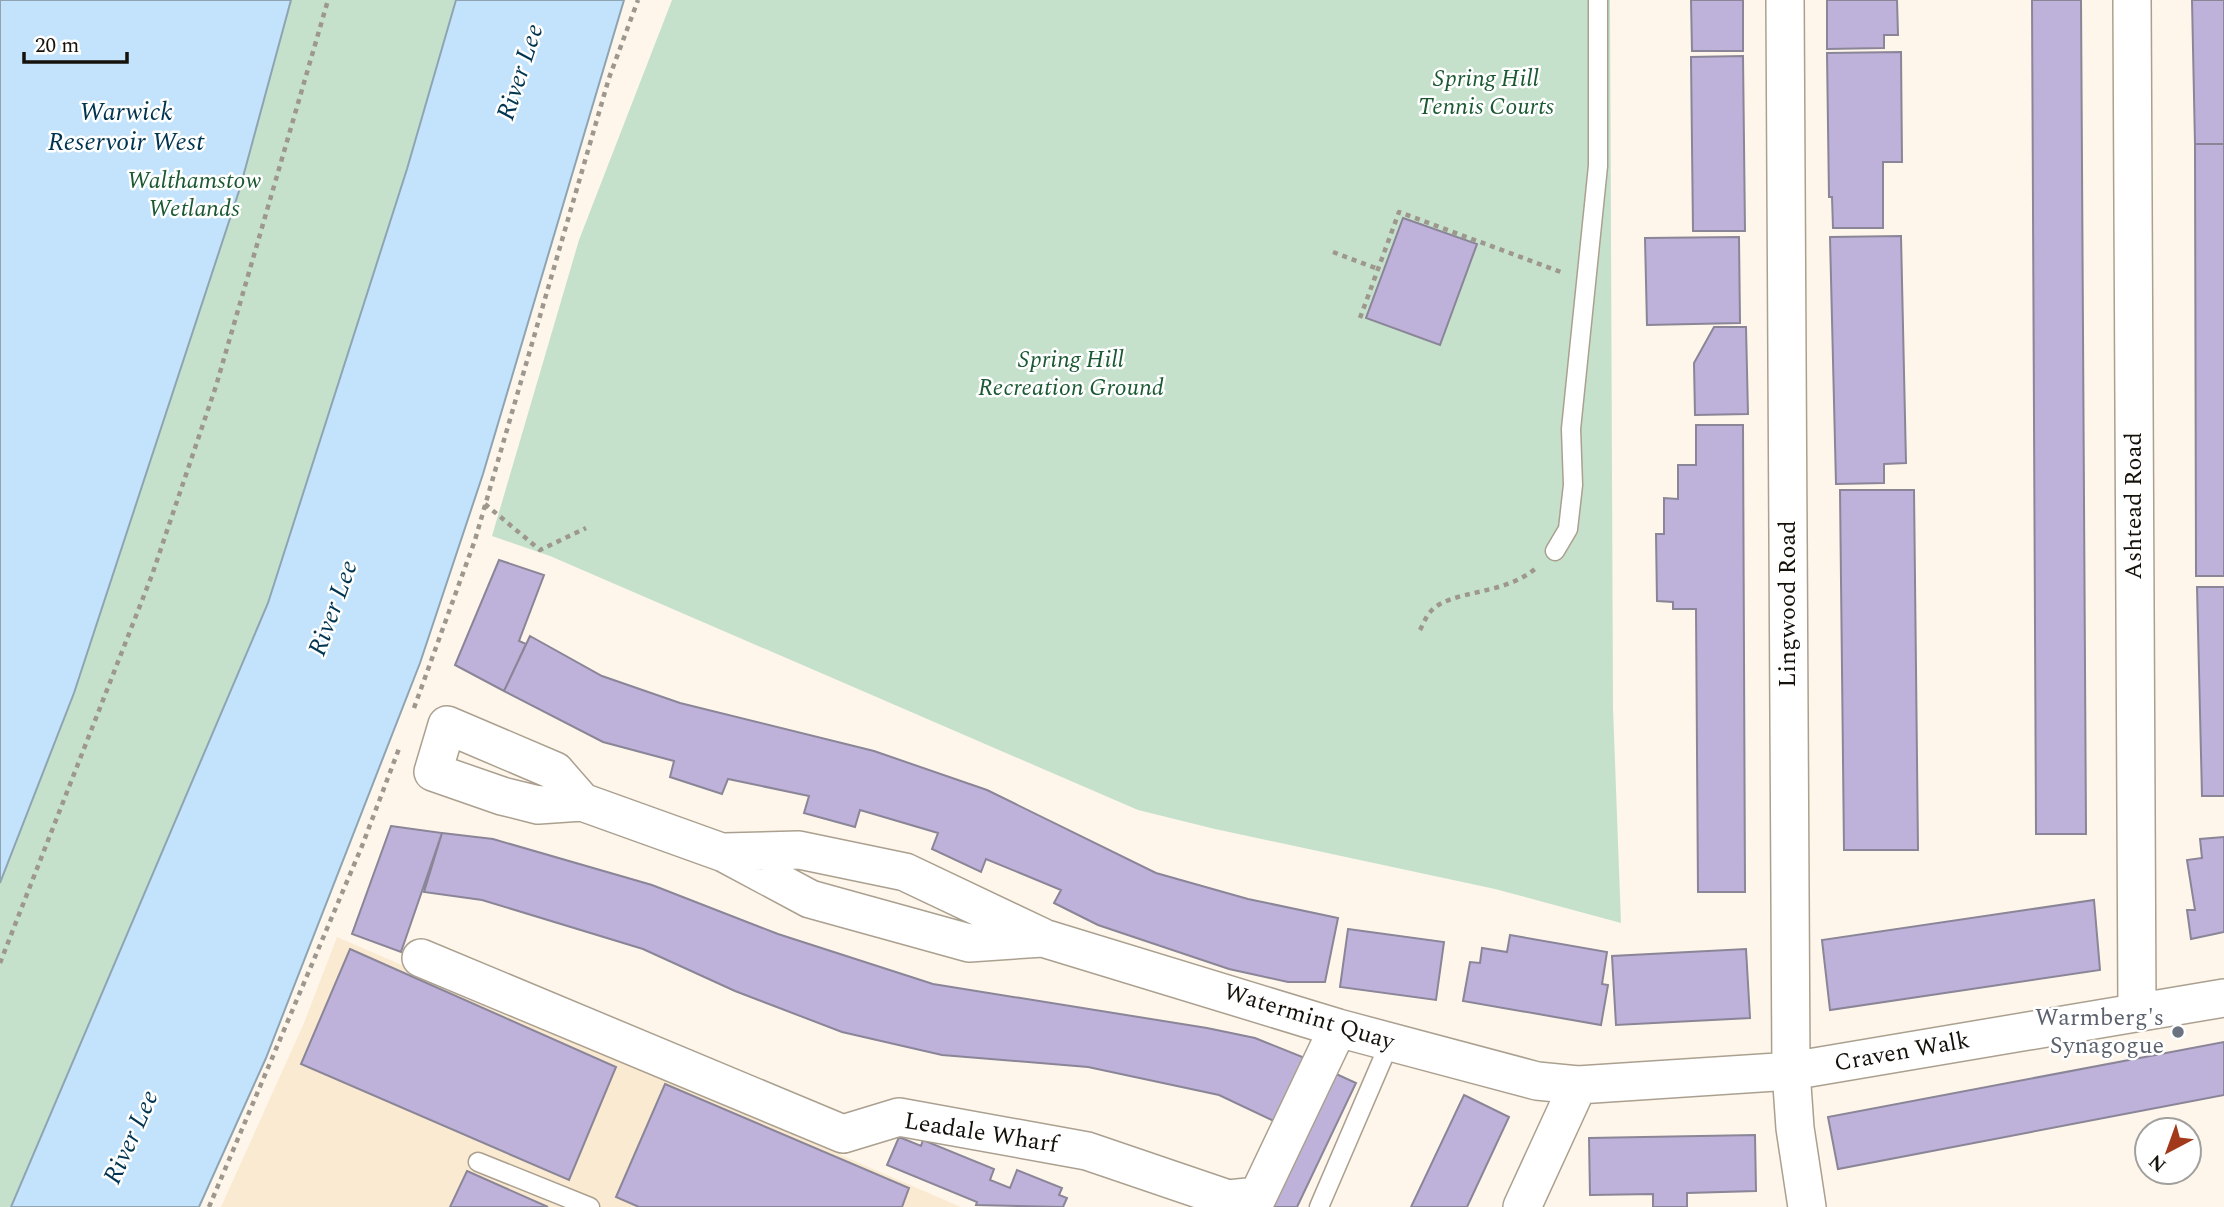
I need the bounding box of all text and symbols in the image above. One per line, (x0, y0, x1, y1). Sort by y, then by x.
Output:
water label: River Lee (486, 18, 554, 126)
scale bar (24, 21, 128, 65)
text: 20 m (35, 30, 79, 62)
park label: Spring Hill Tennis Courts (1418, 61, 1555, 125)
water label: Warwick Reservoir West (48, 92, 205, 162)
park label: Walthamstow Wetlands (127, 163, 261, 227)
park label: Spring Hill Recreation Ground (978, 342, 1164, 406)
street label: Ashtead Road (2116, 432, 2152, 580)
street label: Lingwood Road (1770, 520, 1806, 688)
water label: River Lee (297, 554, 369, 662)
street label: Watermint Quay (1219, 974, 1400, 1061)
place label: Warmberg's Synagogue (2035, 1000, 2164, 1064)
street label: Craven Walk (1831, 1022, 1973, 1082)
marker: Warmberg's Synagogue (2170, 1024, 2186, 1040)
water label: River Lee (92, 1083, 170, 1191)
street label: Leadale Wharf (901, 1103, 1062, 1163)
north arrow (2133, 1116, 2203, 1186)
text: N (2142, 1147, 2173, 1179)

